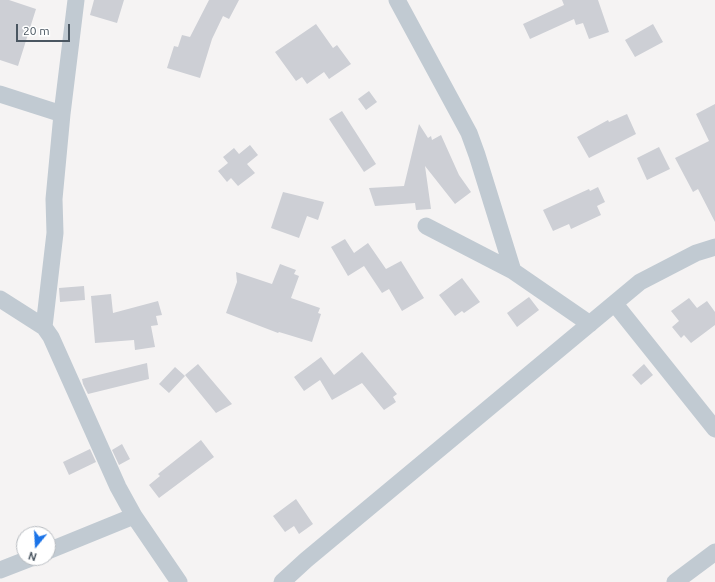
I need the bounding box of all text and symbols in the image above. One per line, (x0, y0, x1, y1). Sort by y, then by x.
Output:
scale bar (18, 16, 72, 42)
text: 20 m (23, 24, 50, 37)
north arrow (16, 526, 56, 566)
text: N (27, 549, 38, 563)

